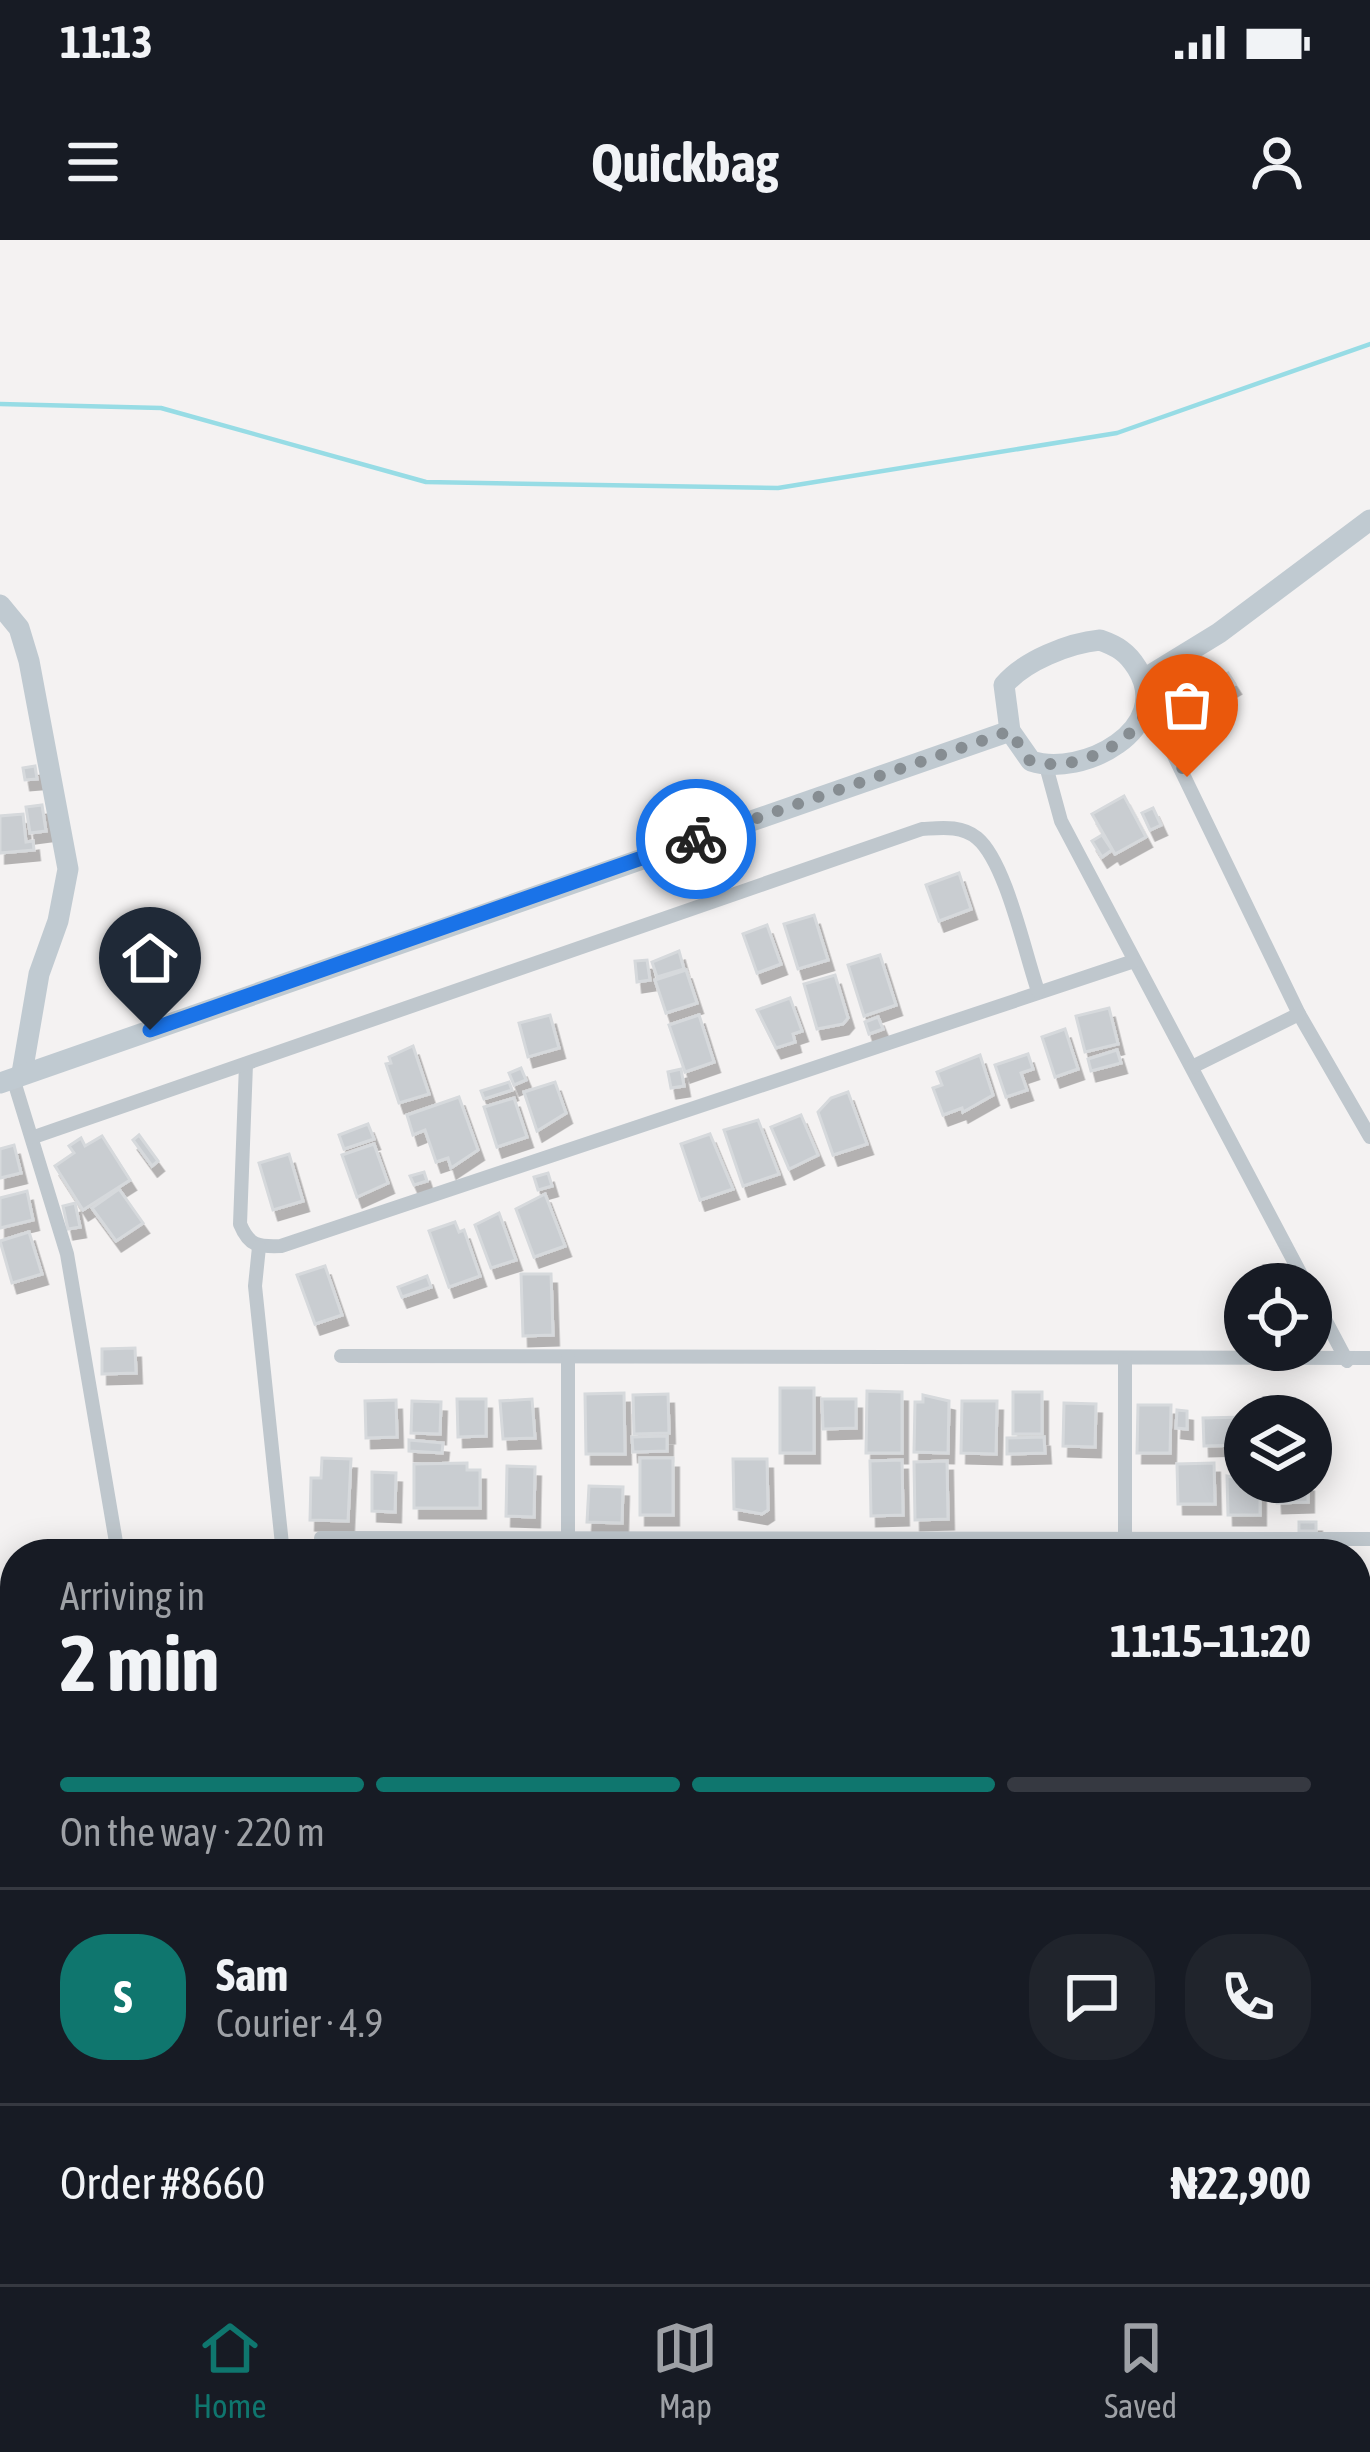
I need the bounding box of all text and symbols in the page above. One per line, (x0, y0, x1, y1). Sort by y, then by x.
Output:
text: 11:13 (60, 16, 153, 68)
icon: menu (60, 129, 126, 195)
icon: person (1244, 129, 1310, 195)
text: Quickbag (591, 132, 779, 193)
pin (1136, 654, 1238, 777)
icon: bag (1154, 672, 1220, 738)
courier (636, 779, 756, 899)
icon: bike (663, 806, 729, 872)
pin (99, 907, 201, 1030)
icon: home (117, 925, 183, 991)
map controls (1224, 1263, 1332, 1503)
button: locate (1224, 1263, 1332, 1371)
button: layers (1224, 1395, 1332, 1503)
text: Arriving in (60, 1574, 205, 1618)
text: 11:15–11:20 (1110, 1615, 1311, 1667)
text: 2 min (60, 1618, 219, 1708)
text: On the way · 220 m (60, 1810, 325, 1854)
button: chat (1029, 1934, 1155, 2060)
button: phone (1185, 1934, 1311, 2060)
text: Sam (216, 1949, 288, 2001)
text: S (114, 1971, 132, 2023)
text: Courier · 4.9 (216, 2001, 383, 2045)
text: Order #8660 (60, 2157, 265, 2209)
text: ₦22,900 (1171, 2157, 1311, 2209)
tab: Home (193, 2315, 266, 2425)
tab: Map (652, 2315, 718, 2425)
tab: Saved (1104, 2315, 1177, 2425)

